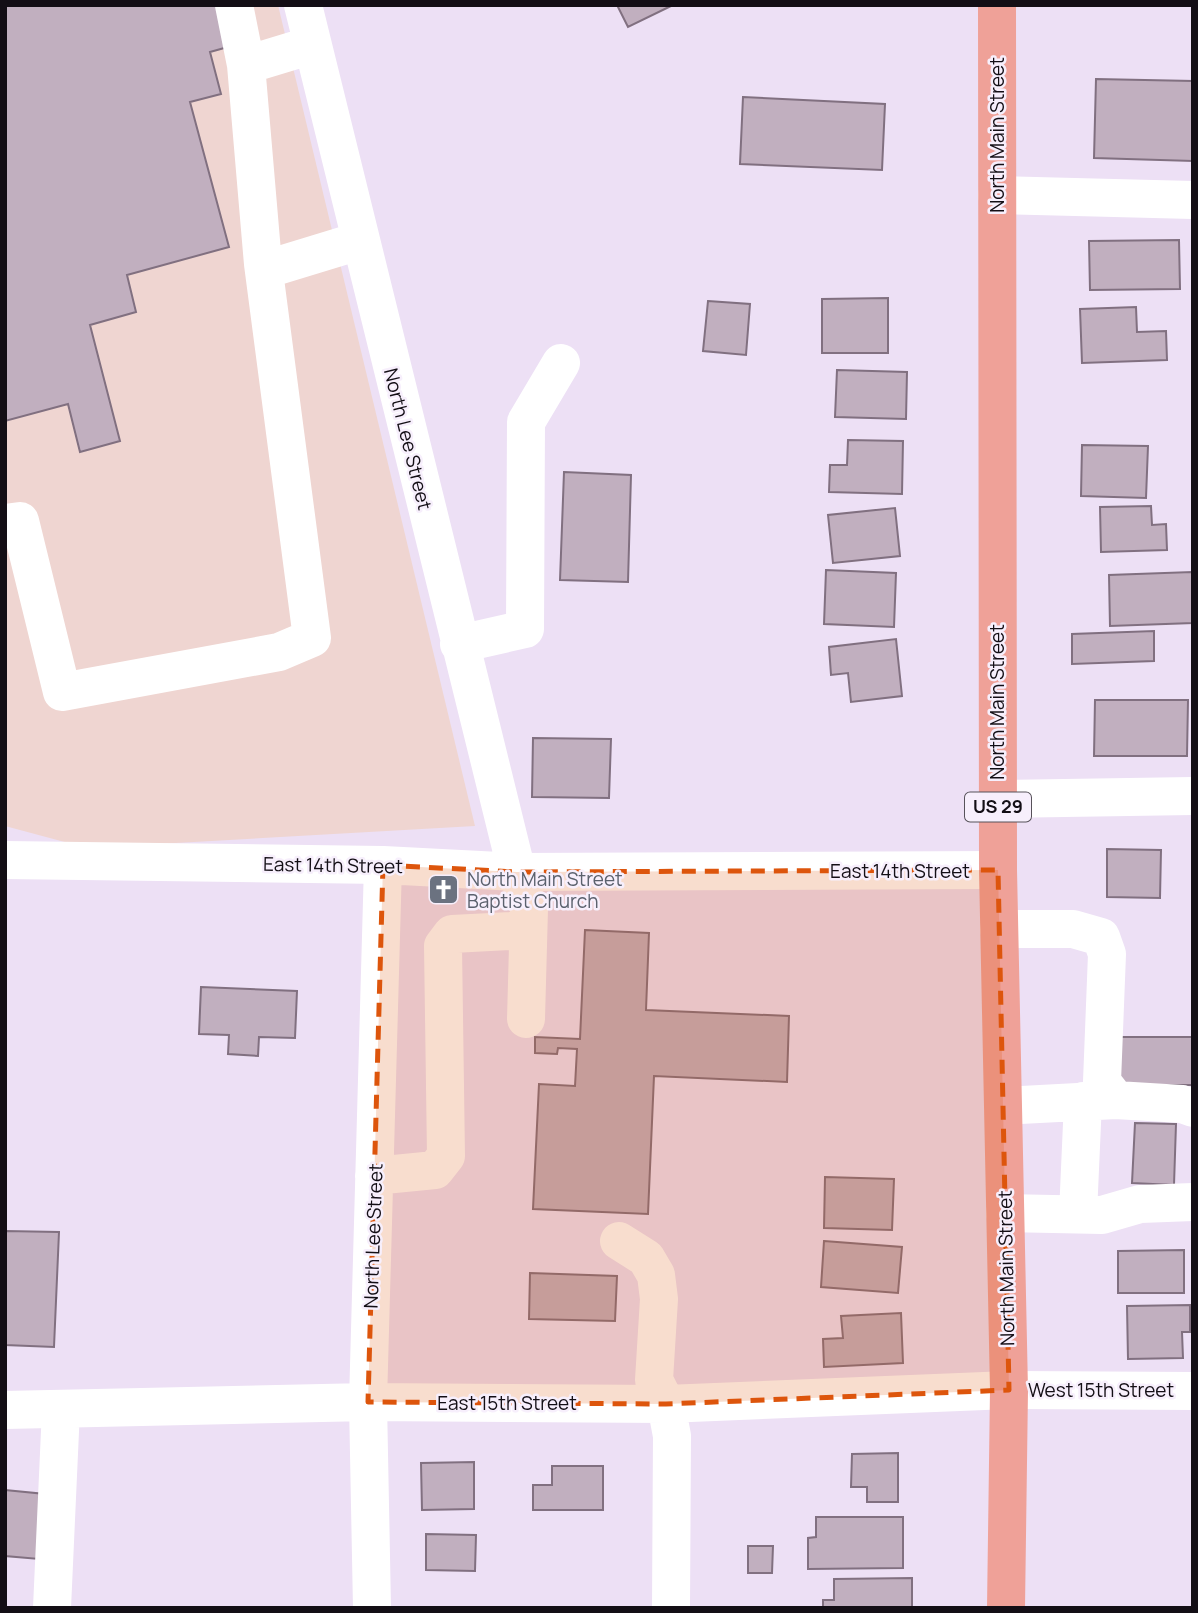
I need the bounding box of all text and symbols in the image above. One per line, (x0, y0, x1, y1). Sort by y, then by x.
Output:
street label: North Main Street (984, 57, 1010, 213)
street label: North Lee Street (378, 365, 438, 513)
street label: North Main Street (984, 624, 1010, 780)
road number: US 29 (965, 792, 1031, 822)
street label: East 14th Street (263, 851, 403, 879)
street label: East 14th Street (830, 858, 970, 884)
place label: North Main Street Baptist Church (467, 866, 623, 914)
church icon: North Main Street Baptist Church (427, 873, 461, 907)
street label: North Lee Street (357, 1163, 389, 1309)
street label: North Main Street (992, 1190, 1020, 1346)
street label: West 15th Street (1028, 1377, 1174, 1403)
street label: East 15th Street (437, 1390, 577, 1416)

